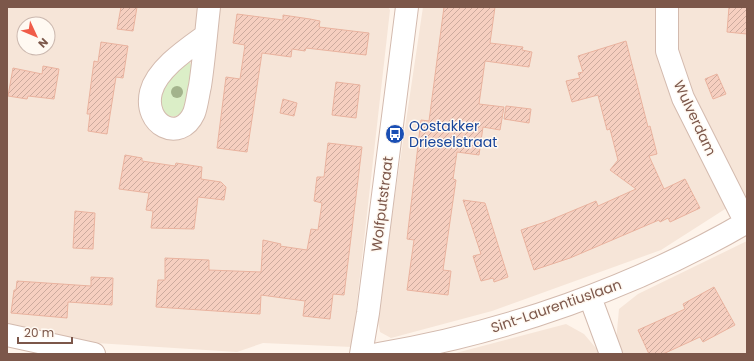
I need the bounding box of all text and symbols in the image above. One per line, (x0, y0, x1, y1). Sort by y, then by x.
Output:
north arrow (16, 16, 56, 56)
text: N (35, 34, 52, 51)
street label: Wulverdam (669, 77, 721, 159)
place label: Oostakker Drieselstraat (409, 116, 497, 152)
bus stop icon: Oostakker Drieselstraat (384, 123, 406, 145)
street label: Wolfputstraat (366, 155, 398, 253)
street label: Sint-Laurentiuslaan (488, 274, 624, 338)
scale bar (18, 319, 72, 345)
text: 20 m (24, 324, 54, 341)

